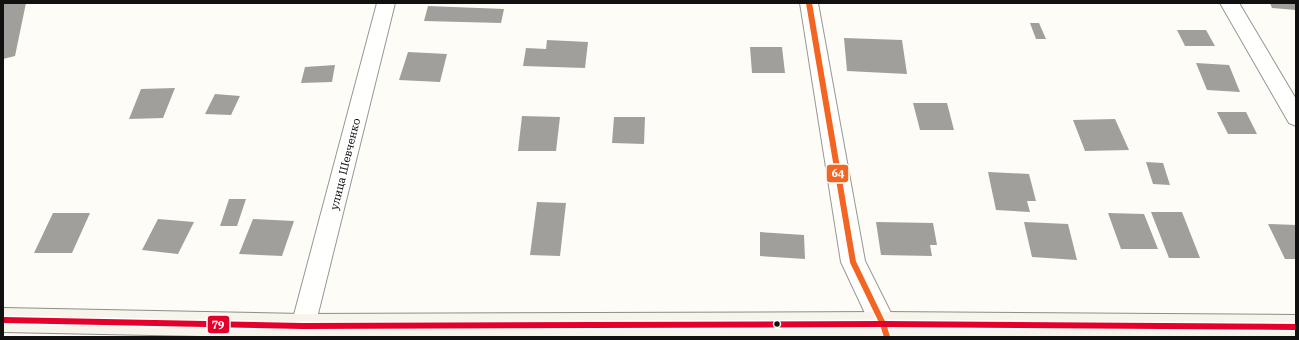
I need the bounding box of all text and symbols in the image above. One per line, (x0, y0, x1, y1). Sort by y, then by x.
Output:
street label: улица Шевченко (328, 117, 363, 211)
line badge: 64 (826, 164, 849, 183)
text: 64 (832, 167, 845, 180)
line badge: 79 (207, 315, 230, 334)
text: 79 (212, 318, 224, 331)
unlabelled marker (772, 319, 782, 329)

